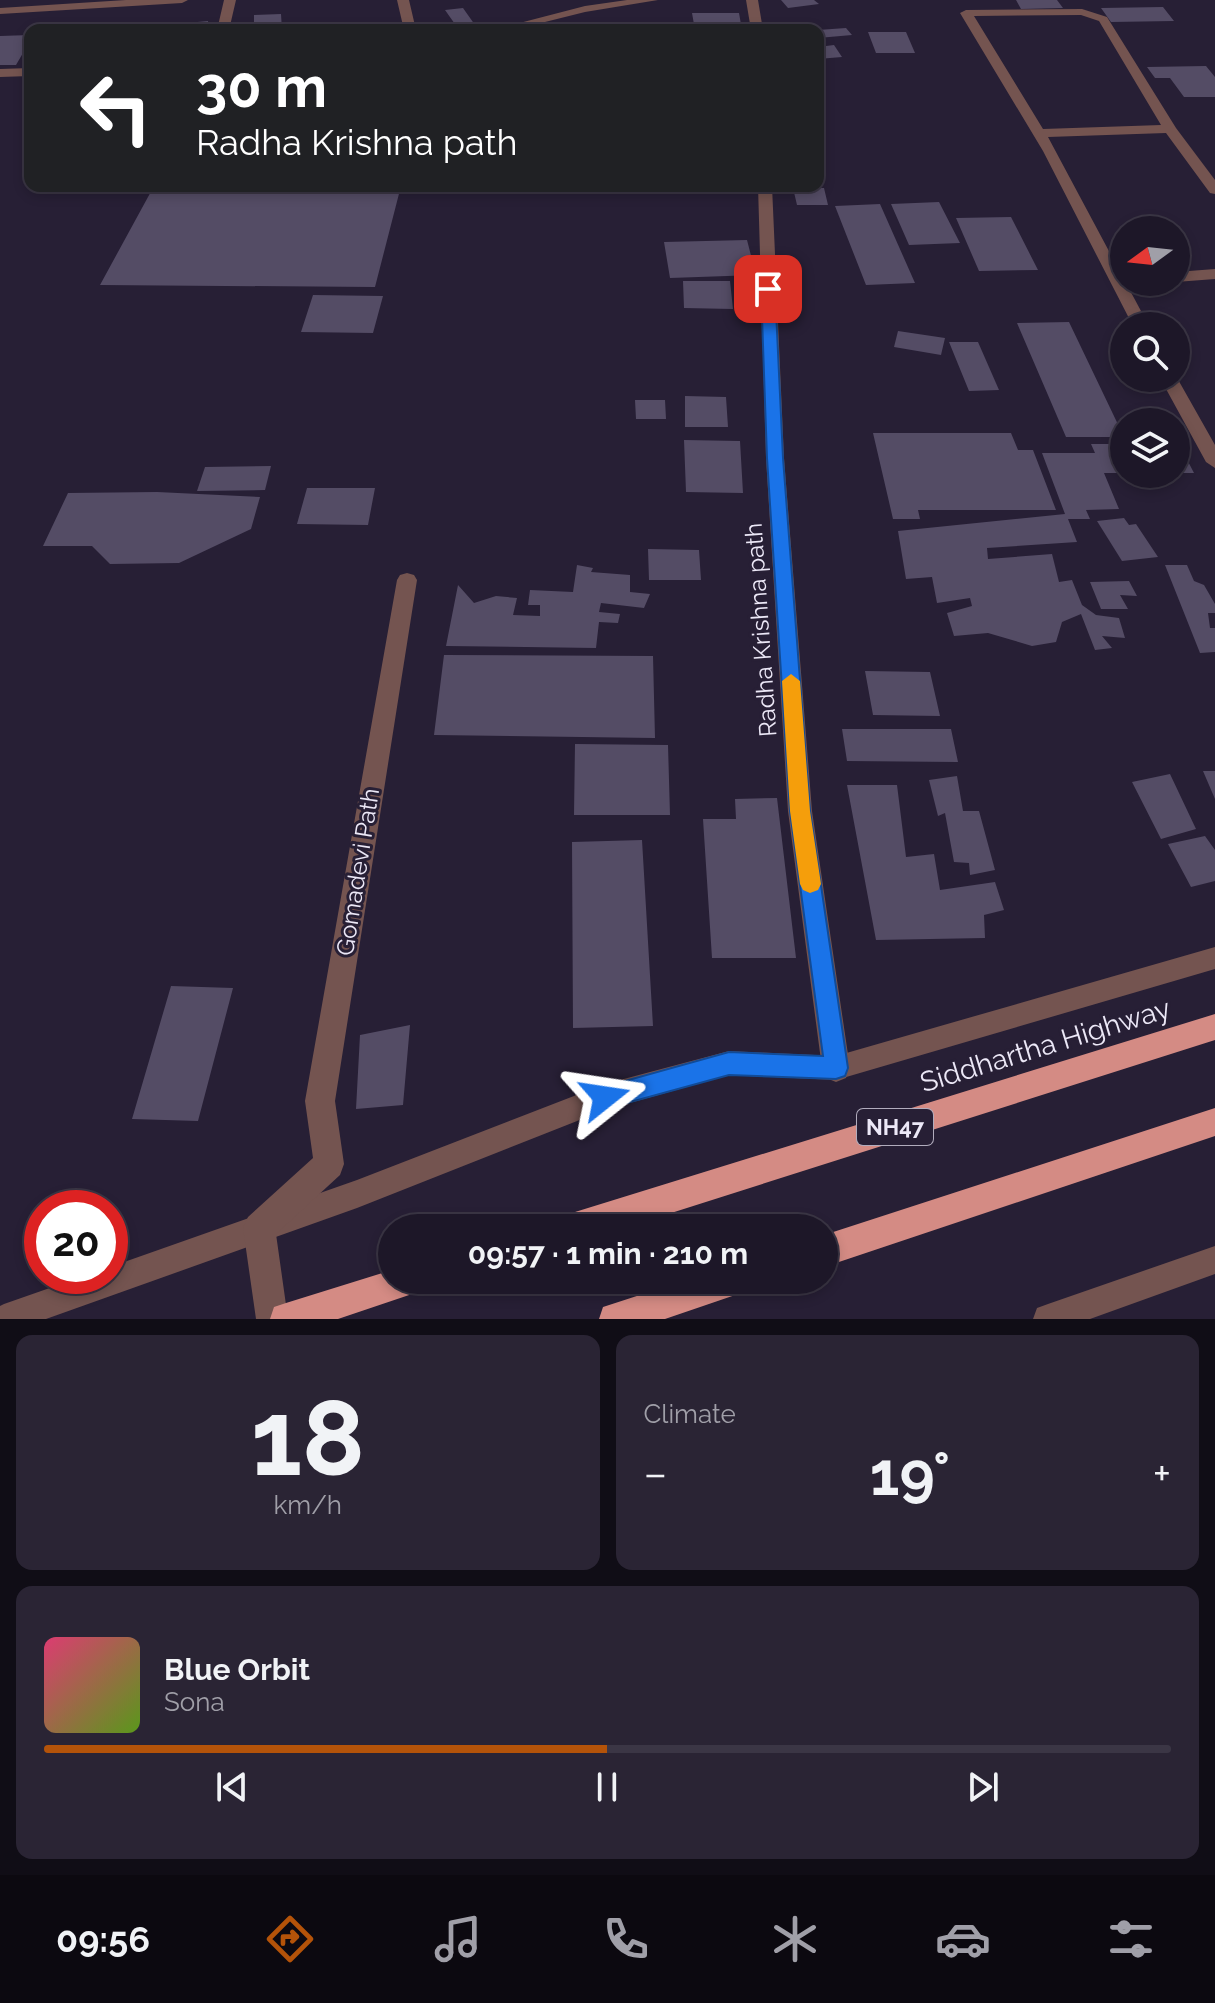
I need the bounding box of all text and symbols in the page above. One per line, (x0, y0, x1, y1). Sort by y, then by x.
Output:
text: 30 m (196, 54, 327, 120)
icon: left (64, 56, 168, 160)
text: Radha Krishna path (196, 121, 518, 163)
north arrow (1110, 216, 1190, 296)
map controls (1110, 216, 1190, 488)
pin (734, 255, 802, 323)
icon: arrive (746, 267, 790, 311)
button: search (1110, 312, 1190, 392)
button: layers (1110, 408, 1190, 488)
street label: Radha Krishna path (739, 522, 782, 738)
street label: Gomadevi Path (330, 786, 385, 958)
street label: Siddhartha Highway (916, 992, 1174, 1099)
position arrow (563, 1055, 647, 1139)
road number: NH47 (857, 1109, 933, 1145)
speed limit sign: 20 (24, 1190, 128, 1294)
text: 09:57 · 1 min · 210 m (468, 1236, 748, 1271)
text: 18 (251, 1377, 365, 1499)
text: Climate (644, 1399, 736, 1429)
text: 19° (870, 1439, 950, 1509)
text: − (644, 1448, 667, 1499)
text: + (1153, 1448, 1171, 1499)
text: km/h (273, 1490, 342, 1520)
text: Blue Orbit (164, 1652, 310, 1687)
text: Sona (164, 1687, 225, 1717)
icon: previous (210, 1765, 254, 1809)
icon: pause (585, 1765, 629, 1809)
icon: next (961, 1765, 1005, 1809)
icon: directions (262, 1911, 318, 1967)
icon: music (430, 1911, 486, 1967)
icon: phone (598, 1911, 654, 1967)
icon: climate (767, 1911, 823, 1967)
icon: car (935, 1911, 991, 1967)
icon: filters (1103, 1911, 1159, 1967)
text: 09:56 (56, 1918, 150, 1960)

